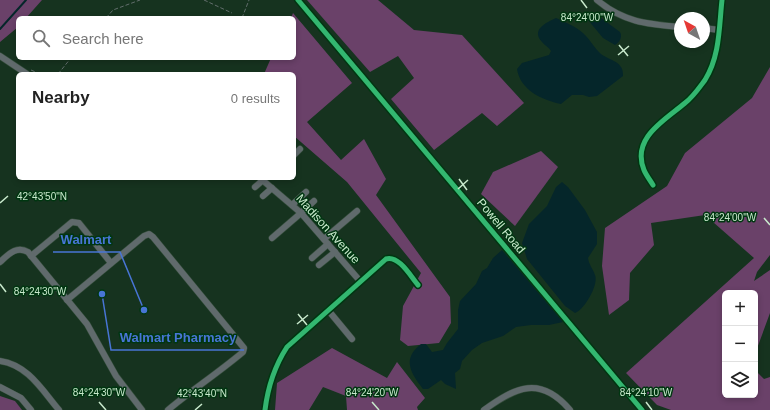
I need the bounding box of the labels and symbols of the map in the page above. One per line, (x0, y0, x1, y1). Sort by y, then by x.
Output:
text: 84°24'00"W (561, 12, 614, 23)
north arrow (674, 12, 710, 48)
text: 42°43'50"N (17, 191, 67, 202)
street label: Madison Avenue (293, 191, 363, 267)
street label: Powell Road (474, 196, 528, 256)
text: 84°24'00"W (704, 212, 757, 223)
callout: Walmart (53, 227, 120, 252)
text: Walmart (61, 232, 112, 247)
text: 84°24'30"W (14, 286, 67, 297)
callout: Walmart Pharmacy (111, 325, 244, 350)
text: Walmart Pharmacy (120, 330, 237, 345)
text: 84°24'30"W (73, 387, 126, 398)
text: 84°24'20"W (346, 387, 399, 398)
text: 84°24'10"W (620, 387, 673, 398)
text: 42°43'40"N (177, 388, 227, 399)

